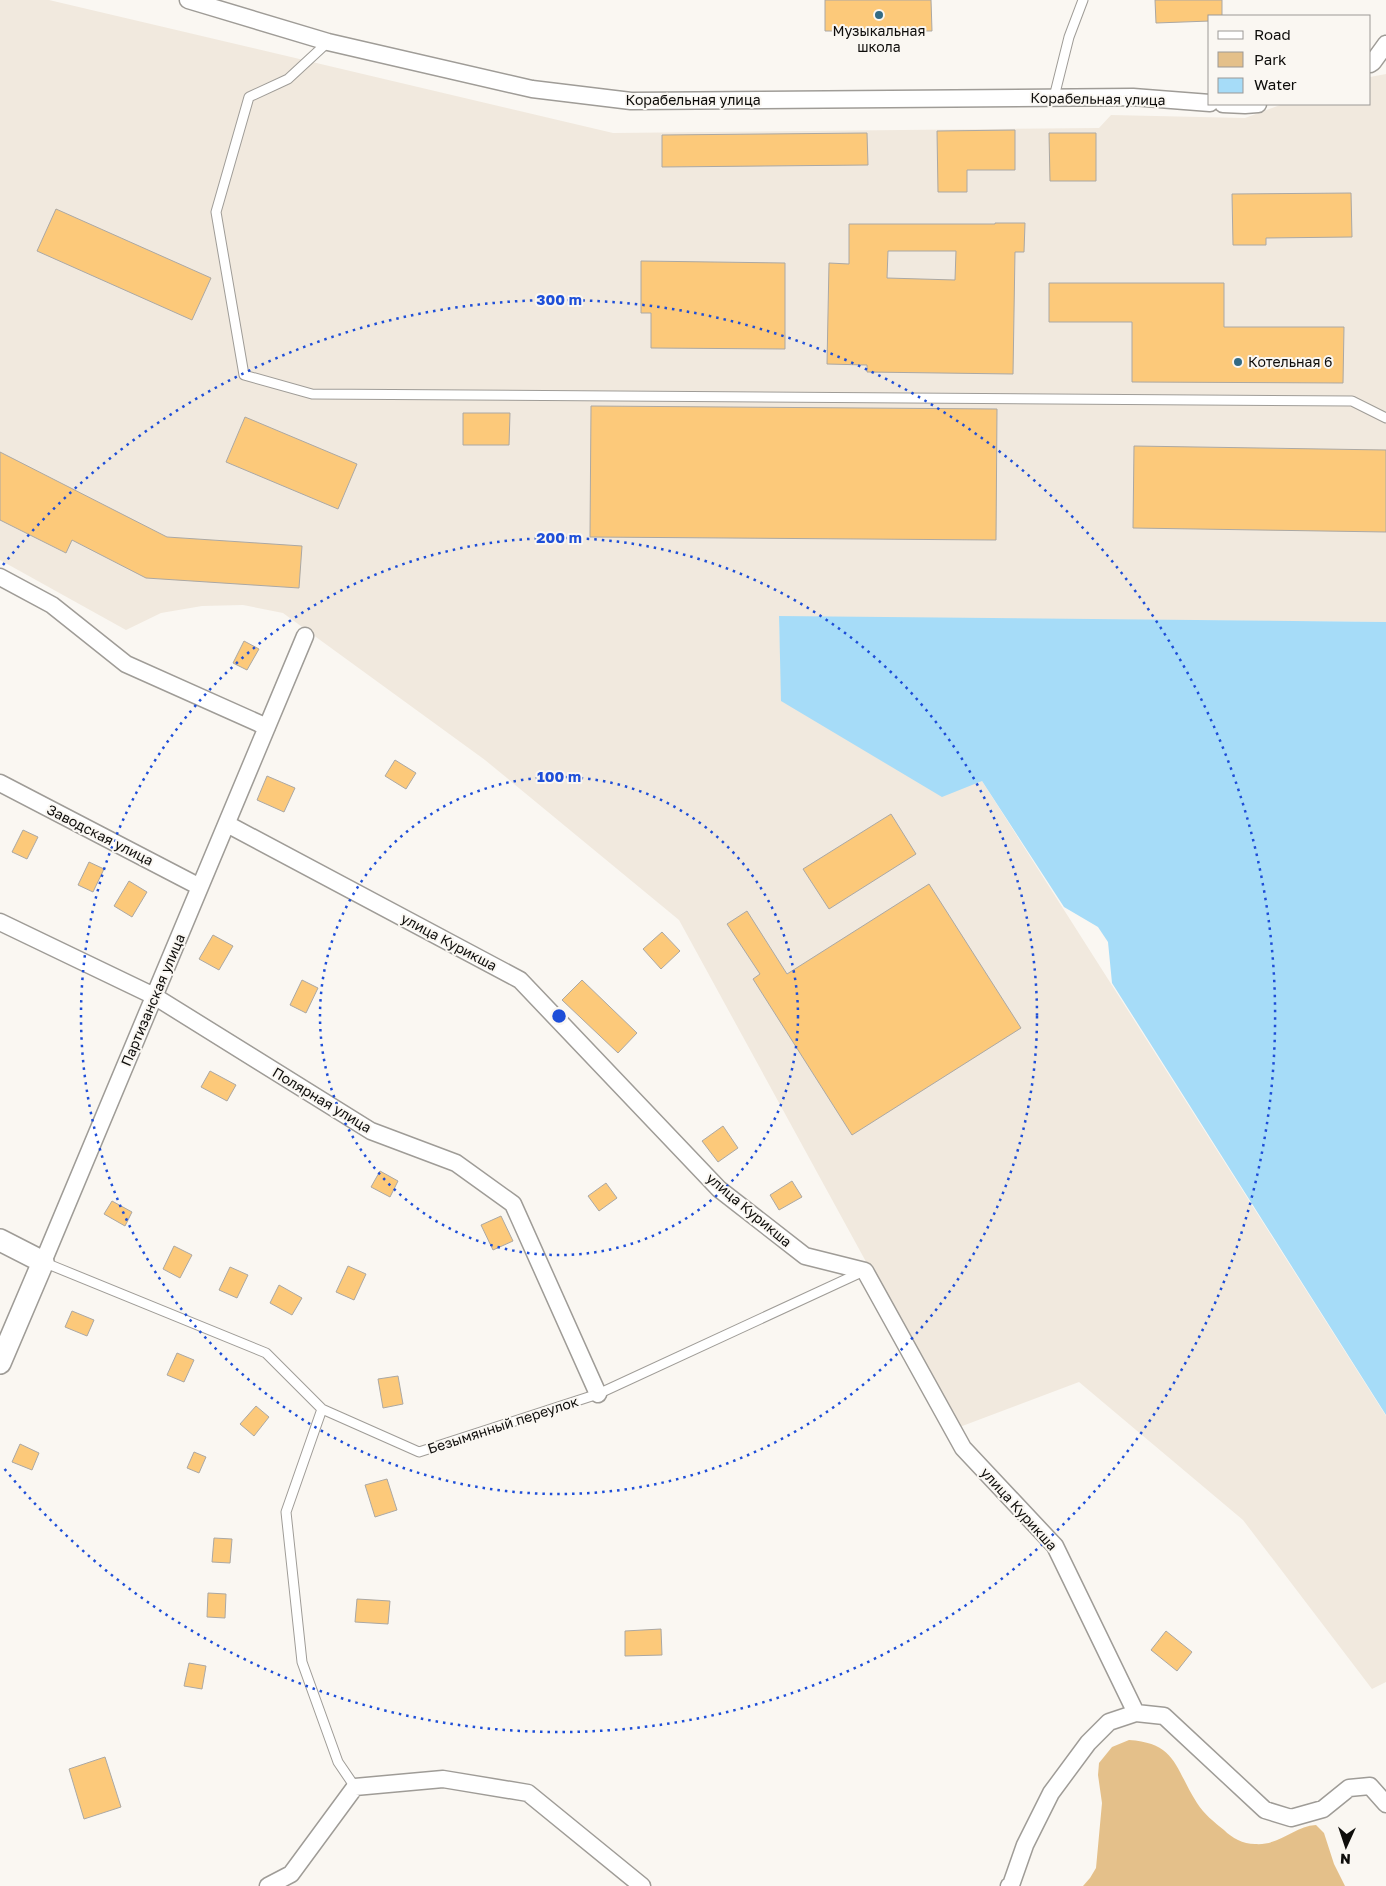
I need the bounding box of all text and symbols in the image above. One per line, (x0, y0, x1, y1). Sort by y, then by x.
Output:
marker: Музыкальная школа (873, 9, 885, 21)
legend (1208, 15, 1371, 105)
place label: Музыкальная школа (833, 22, 925, 55)
text: Road (1254, 25, 1291, 43)
text: Park (1254, 50, 1287, 68)
text: Water (1254, 75, 1297, 93)
street label: Корабельная улица (1030, 89, 1166, 108)
street label: Корабельная улица (625, 91, 761, 108)
text: 300 m (536, 290, 582, 308)
place label: Котельная 6 (1248, 353, 1332, 370)
marker: Котельная 6 (1232, 356, 1244, 368)
text: 200 m (536, 528, 582, 546)
text: 100 m (537, 767, 581, 785)
street label: Заводская улица (44, 800, 156, 869)
street label: улица Курикша (398, 909, 500, 974)
street label: Партизанская улица (117, 931, 188, 1068)
centre of rings (550, 1007, 568, 1025)
street label: Полярная улица (270, 1063, 375, 1136)
street label: улица Курикша (703, 1169, 795, 1250)
street label: Безымянный переулок (425, 1392, 580, 1457)
street label: улица Курикша (978, 1464, 1061, 1554)
north arrow (1321, 1821, 1371, 1871)
text: N (1340, 1851, 1351, 1868)

